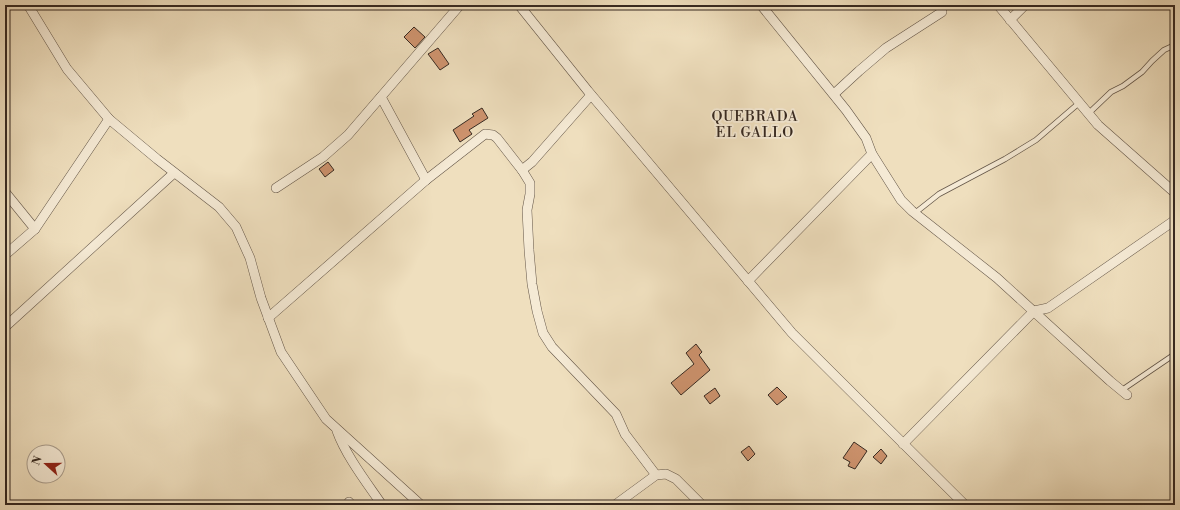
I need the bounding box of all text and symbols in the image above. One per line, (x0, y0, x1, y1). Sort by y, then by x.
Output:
district label: QUEBRADA EL GALLO (711, 108, 799, 142)
north arrow (26, 444, 66, 484)
text: N (30, 454, 46, 467)

